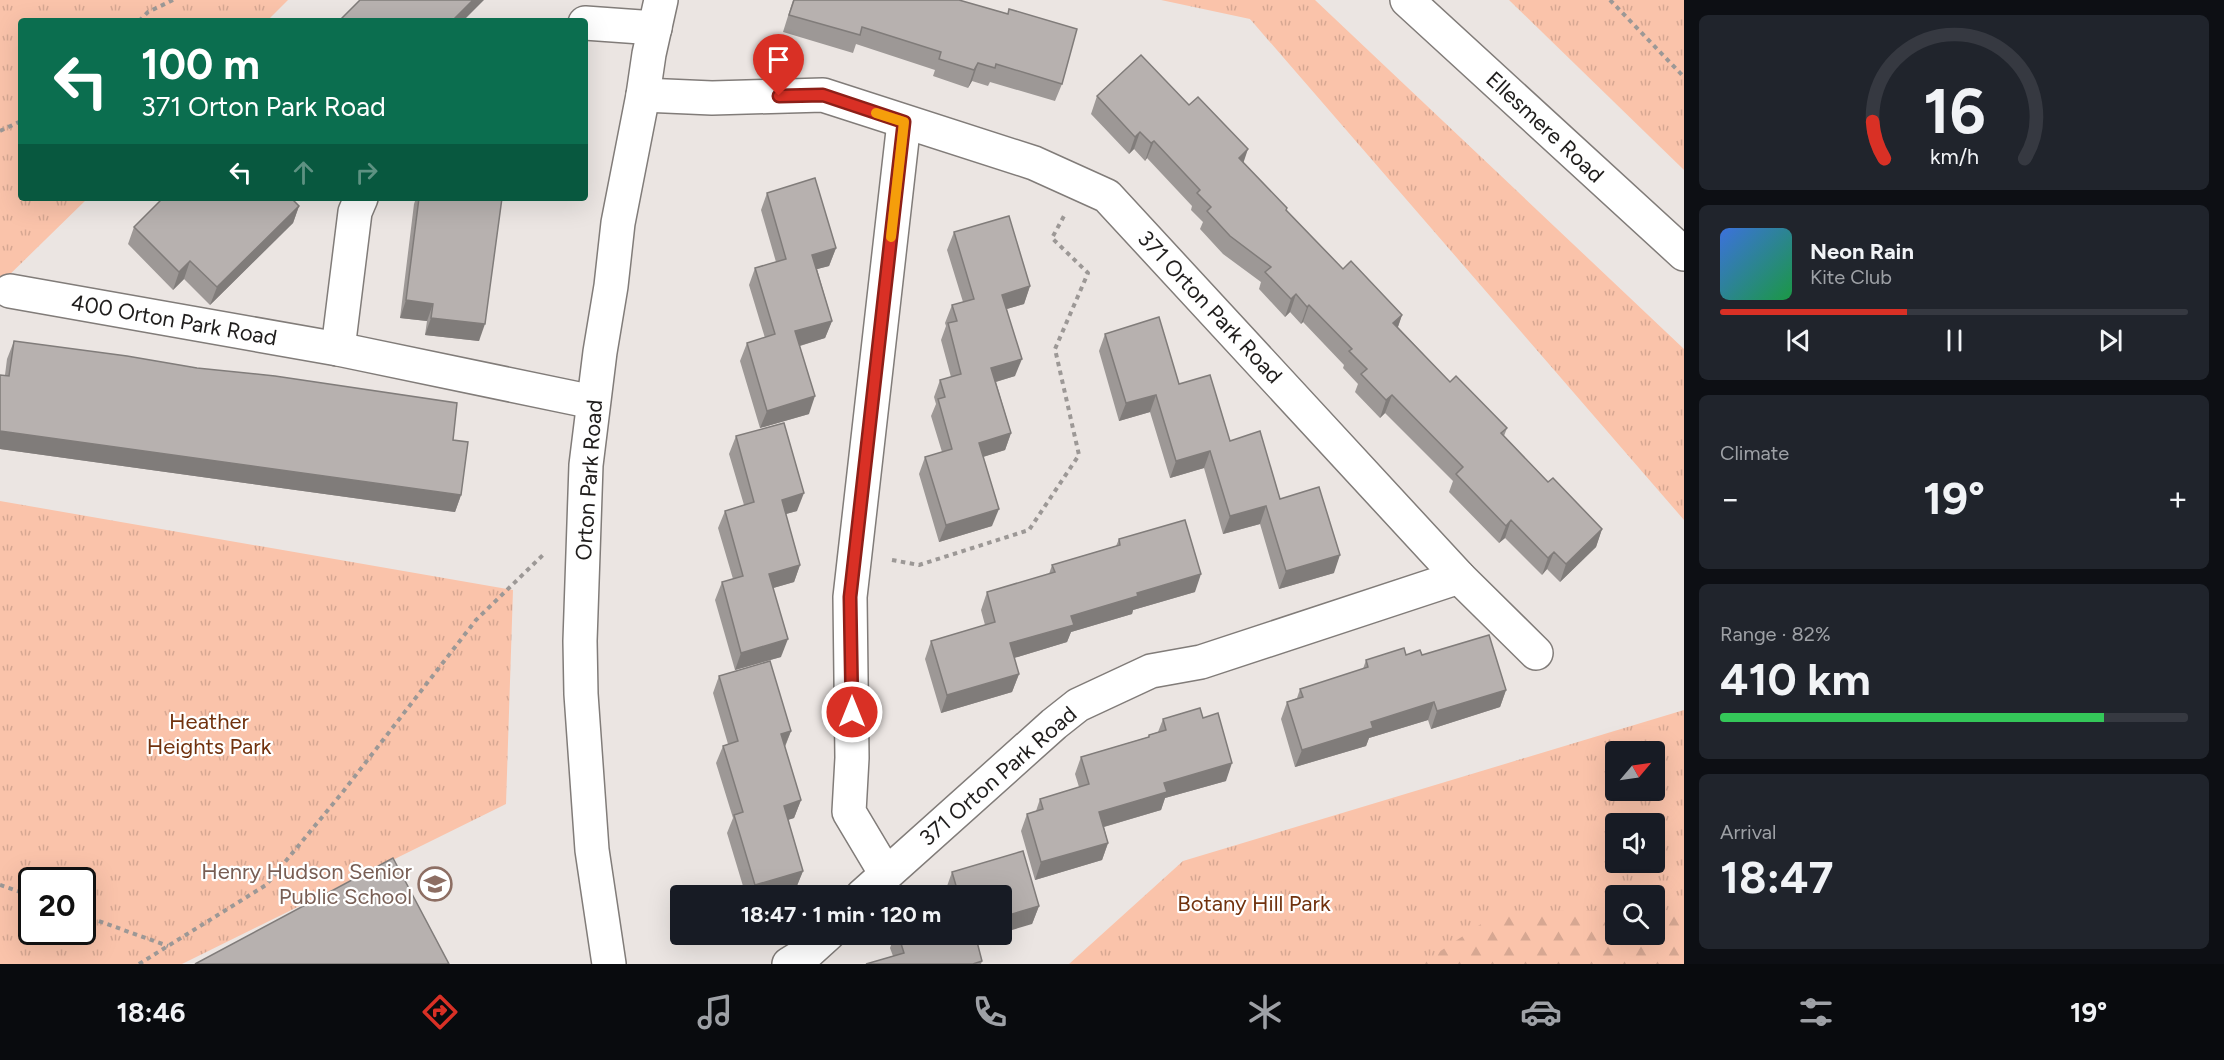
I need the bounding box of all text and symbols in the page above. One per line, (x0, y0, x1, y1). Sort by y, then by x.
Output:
pin (753, 34, 804, 96)
text: 100 m (141, 39, 260, 90)
icon: left (42, 42, 120, 120)
icon: arrive (762, 43, 795, 76)
street label: Ellesmere Road (1480, 66, 1610, 188)
text: 16 (1923, 75, 1985, 150)
text: 371 Orton Park Road (141, 90, 386, 123)
text: km/h (1930, 145, 1978, 170)
icon: left (224, 156, 257, 189)
icon: ahead (287, 156, 320, 189)
icon: right (350, 156, 383, 189)
street label: 371 Orton Park Road (1132, 225, 1288, 389)
text: Neon Rain (1810, 238, 1914, 265)
text: Kite Club (1810, 265, 1892, 289)
street label: 400 Orton Park Road (69, 289, 279, 351)
icon: previous (1782, 324, 1815, 357)
icon: pause (1938, 324, 1971, 357)
icon: next (2094, 324, 2127, 357)
street label: Orton Park Road (570, 399, 608, 561)
text: Climate (1720, 441, 1789, 465)
text: 19° (1923, 471, 1985, 525)
text: − (1720, 479, 1741, 518)
text: + (2167, 479, 2188, 518)
text: Range · 82% (1720, 622, 1831, 646)
text: 410 km (1720, 652, 1871, 706)
position arrow (820, 680, 884, 744)
street label: 371 Orton Park Road (914, 700, 1082, 852)
park label: Heather Heights Park (147, 708, 272, 760)
north arrow (1605, 741, 1665, 801)
map controls (1605, 741, 1665, 945)
button: sound (1605, 813, 1665, 873)
text: Arrival (1720, 820, 1776, 844)
text: 18:47 (1720, 850, 1834, 904)
place label: Henry Hudson Senior Public School (201, 858, 413, 910)
school or university icon: Henry Hudson Senior Public School (417, 866, 453, 902)
speed limit sign: 20 (18, 867, 96, 945)
button: search (1605, 885, 1665, 945)
park label: Botany Hill Park (1177, 890, 1331, 917)
text: 18:47 · 1 min · 120 m (741, 901, 941, 928)
icon: directions (419, 991, 461, 1033)
icon: music (694, 991, 736, 1033)
icon: phone (969, 991, 1011, 1033)
icon: climate (1244, 991, 1286, 1033)
icon: car (1520, 991, 1562, 1033)
icon: filters (1795, 991, 1837, 1033)
text: 18:46 (117, 996, 185, 1029)
text: 19° (2070, 996, 2107, 1029)

